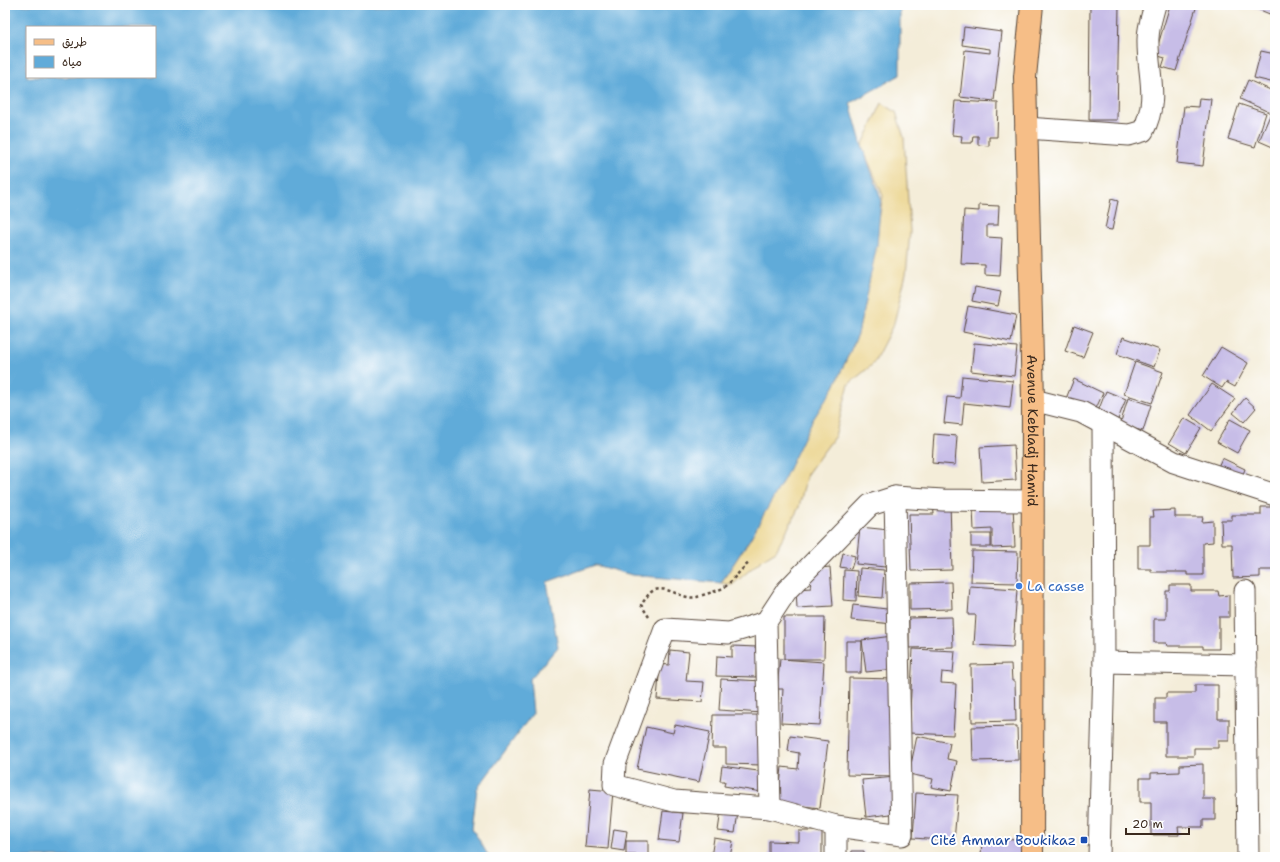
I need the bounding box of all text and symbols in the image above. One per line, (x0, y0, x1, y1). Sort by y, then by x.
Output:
legend (26, 26, 156, 78)
text: طريق (62, 34, 87, 50)
text: مياه (62, 54, 82, 70)
street label: Avenue Kebladj Hamid (1023, 354, 1042, 507)
place label: La casse (1027, 577, 1085, 595)
marker: La casse (1014, 581, 1024, 591)
scale bar (1126, 810, 1189, 836)
text: 20 m (1132, 816, 1163, 832)
place label: Cité Ammar Boukikaz (930, 831, 1076, 849)
marker: Cité Ammar Boukikaz (1079, 835, 1089, 845)

